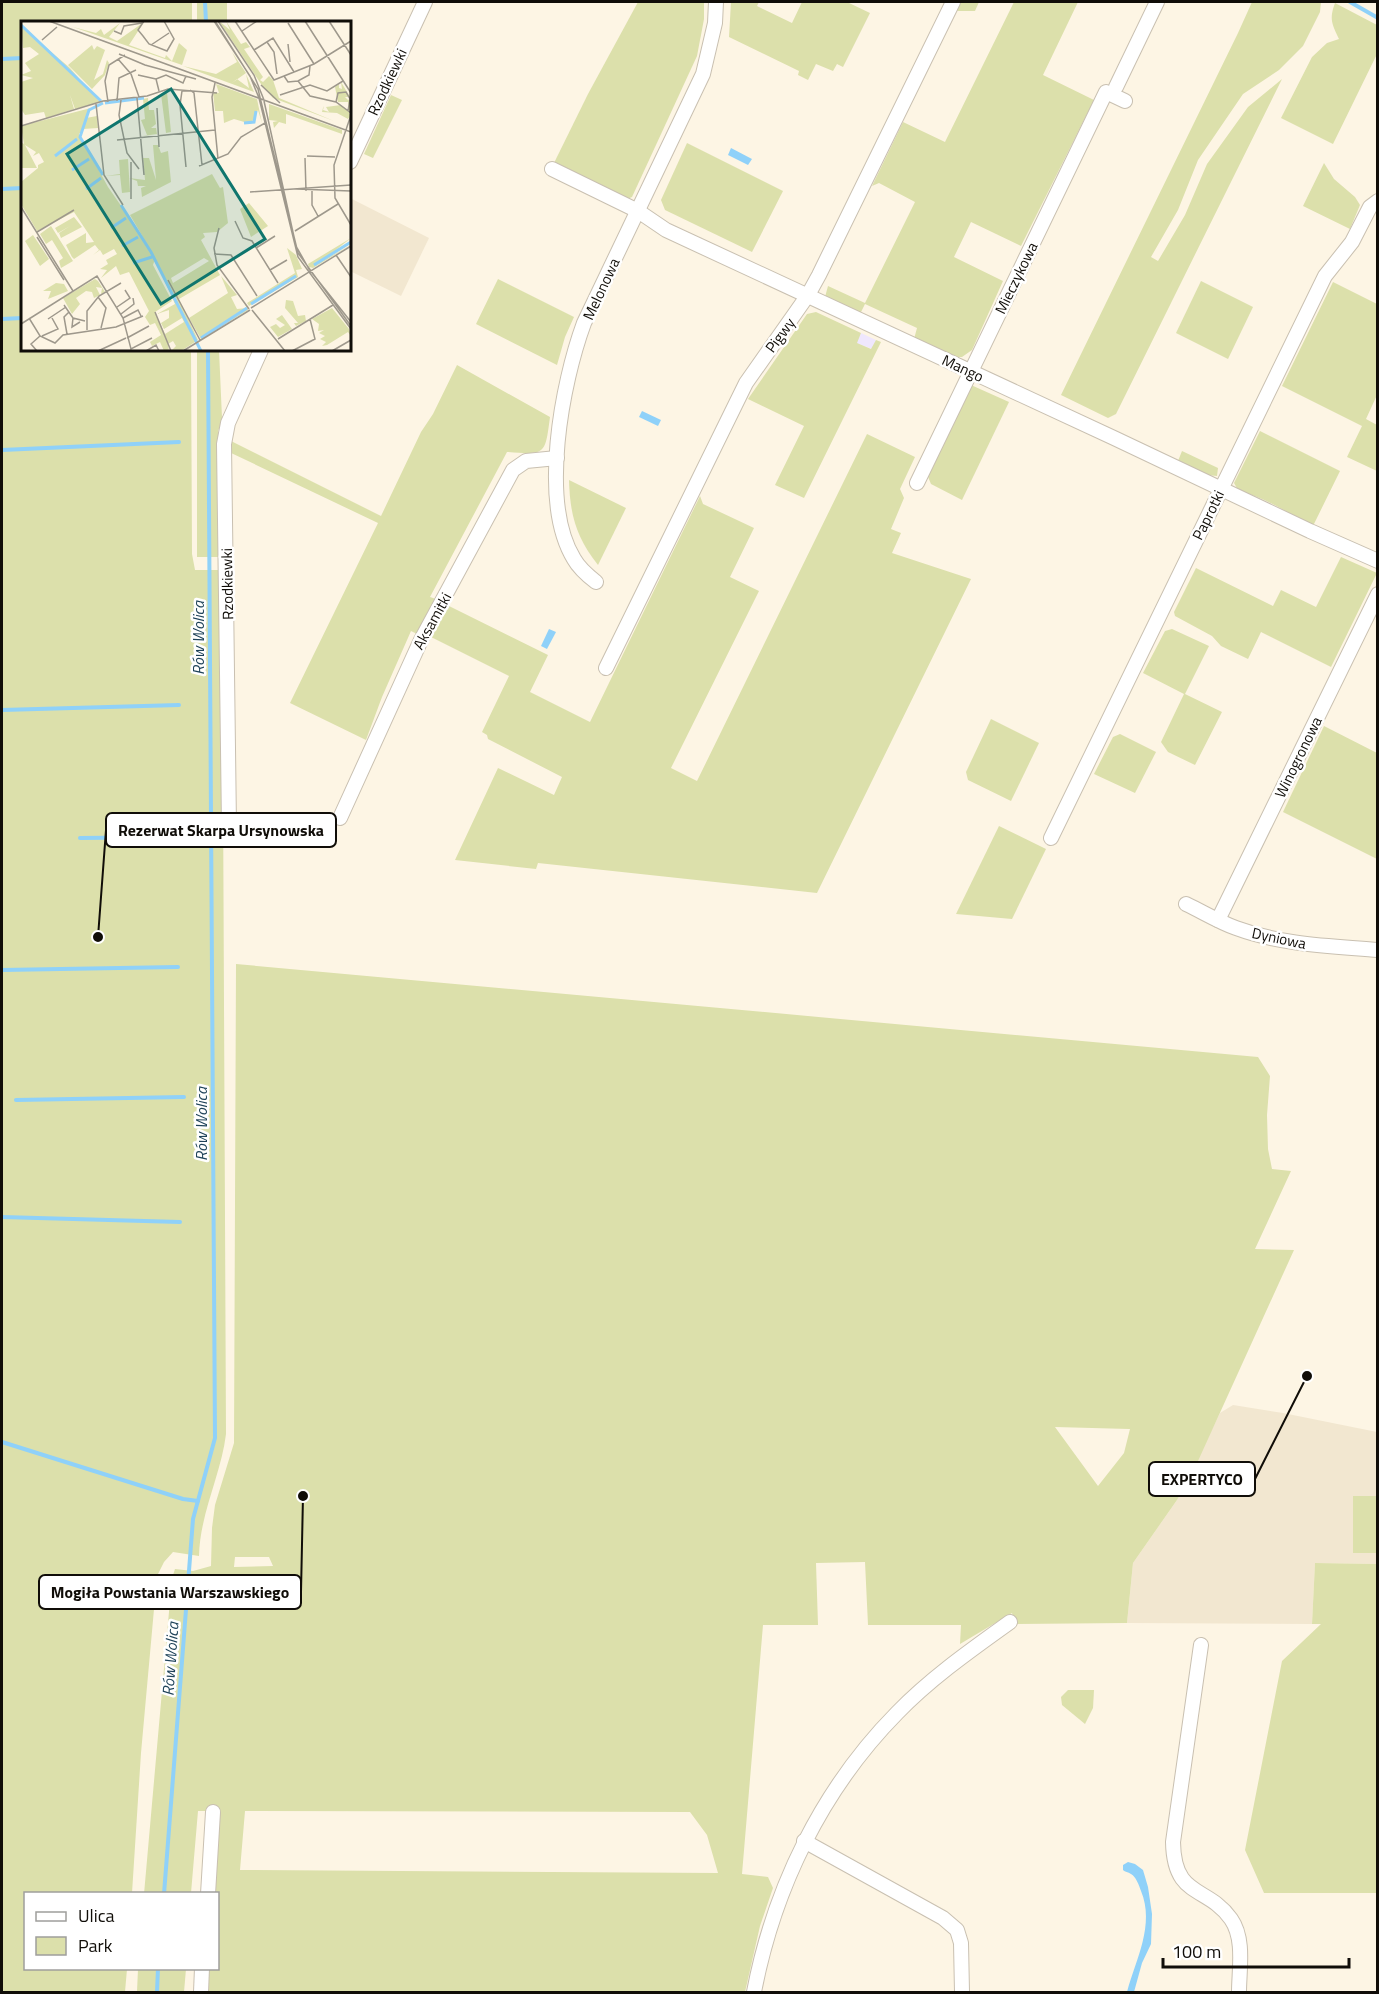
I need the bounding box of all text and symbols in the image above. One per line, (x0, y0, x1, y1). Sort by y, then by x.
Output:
inset map (21, 21, 351, 351)
street label: Rzodkiewki (361, 45, 413, 119)
street label: Mieczykowa (989, 238, 1044, 318)
street label: Melonowa (577, 254, 626, 324)
street label: Pigwy (759, 313, 801, 357)
street label: Mango (938, 348, 988, 388)
street label: Paprotki (1186, 486, 1230, 544)
street label: Rzodkiewki (215, 548, 239, 620)
street label: Aksamitki (407, 588, 457, 654)
water label: Rów Wolica (186, 600, 210, 675)
street label: Winogronowa (1268, 712, 1328, 802)
callout: Rezerwat Skarpa Ursynowska (106, 813, 336, 847)
text: Rezerwat Skarpa Ursynowska (118, 818, 324, 842)
street label: Dyniowa (1250, 921, 1309, 955)
water label: Rów Wolica (189, 1086, 213, 1161)
callout: EXPERTYCO (1149, 1462, 1255, 1496)
text: EXPERTYCO (1161, 1467, 1243, 1491)
callout: Mogiła Powstania Warszawskiego (39, 1575, 301, 1609)
text: Mogiła Powstania Warszawskiego (51, 1580, 289, 1604)
water label: Rów Wolica (155, 1620, 185, 1697)
legend (24, 1892, 219, 1970)
text: Ulica (78, 1902, 115, 1929)
scale bar (1163, 1931, 1349, 1969)
text: Park (78, 1932, 113, 1959)
text: 100 m (1172, 1938, 1221, 1965)

